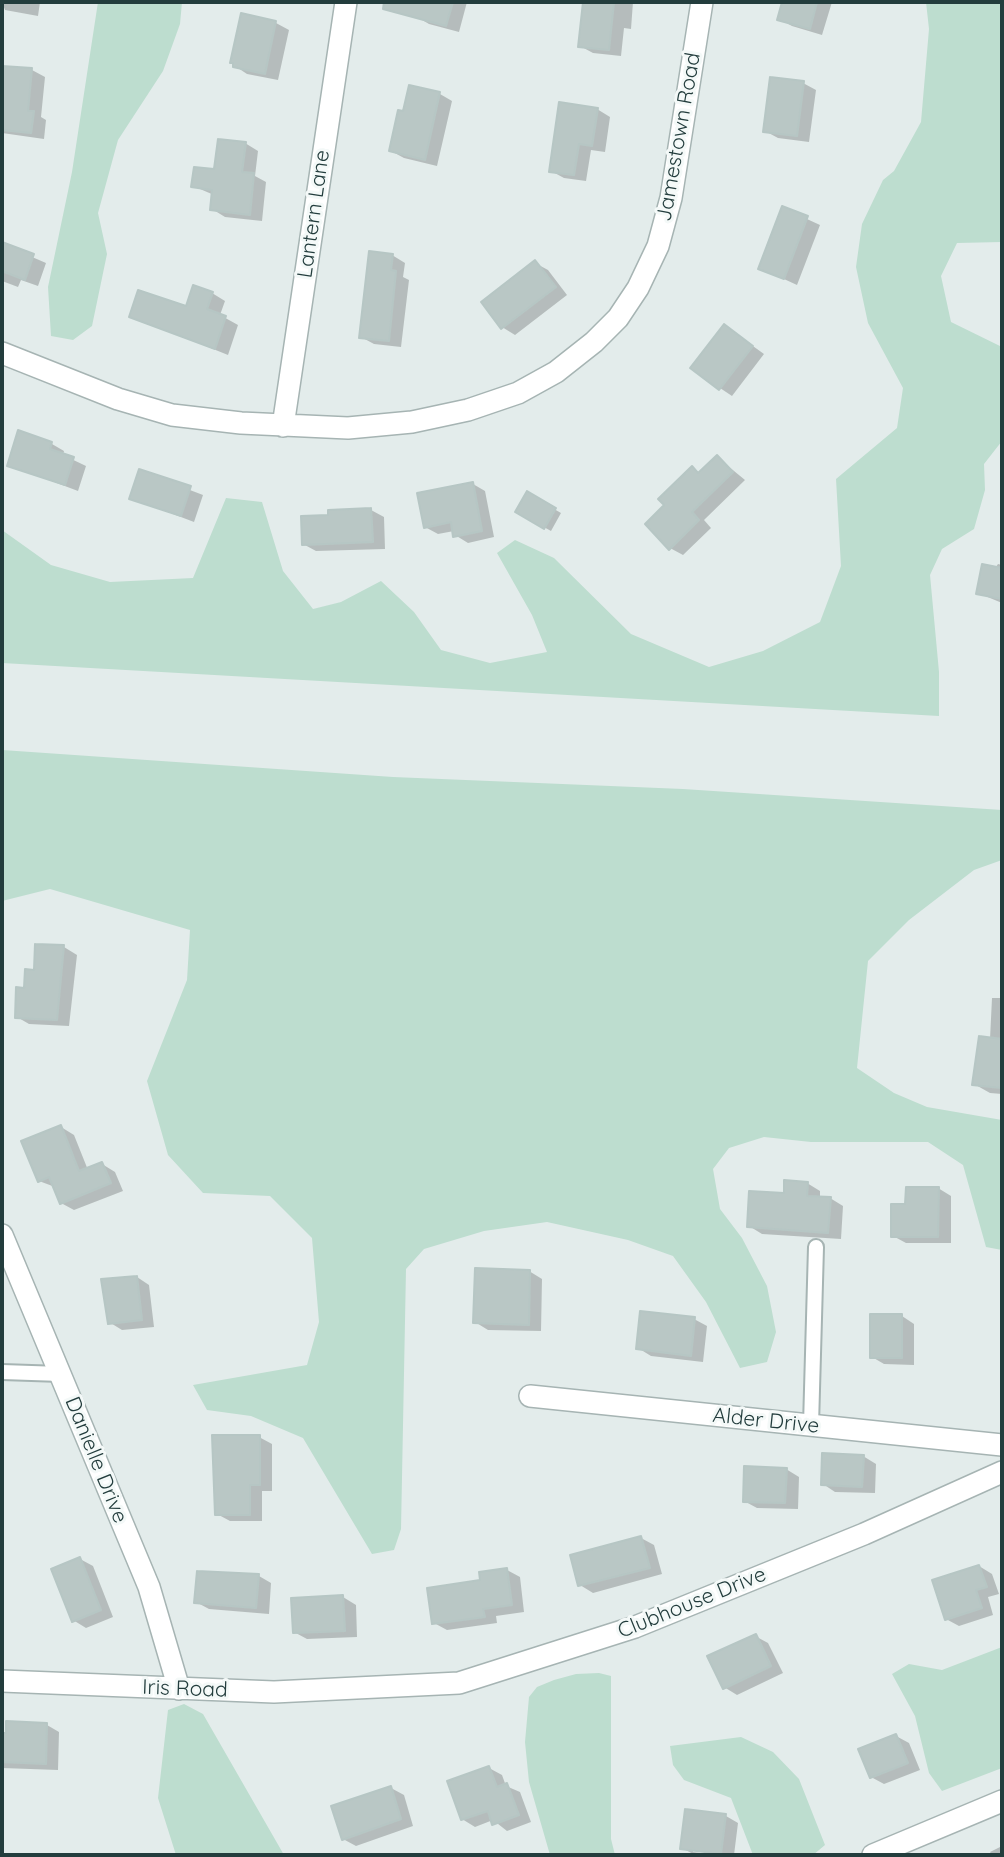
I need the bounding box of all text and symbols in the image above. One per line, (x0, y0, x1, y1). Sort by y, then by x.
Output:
street label: Jamestown Road (652, 51, 706, 223)
street label: Lantern Lane (293, 148, 335, 280)
street label: Danielle Drive (59, 1393, 133, 1527)
street label: Alder Drive (711, 1403, 821, 1439)
street label: Clubhouse Drive (614, 1562, 770, 1644)
street label: Iris Road (142, 1675, 228, 1703)

